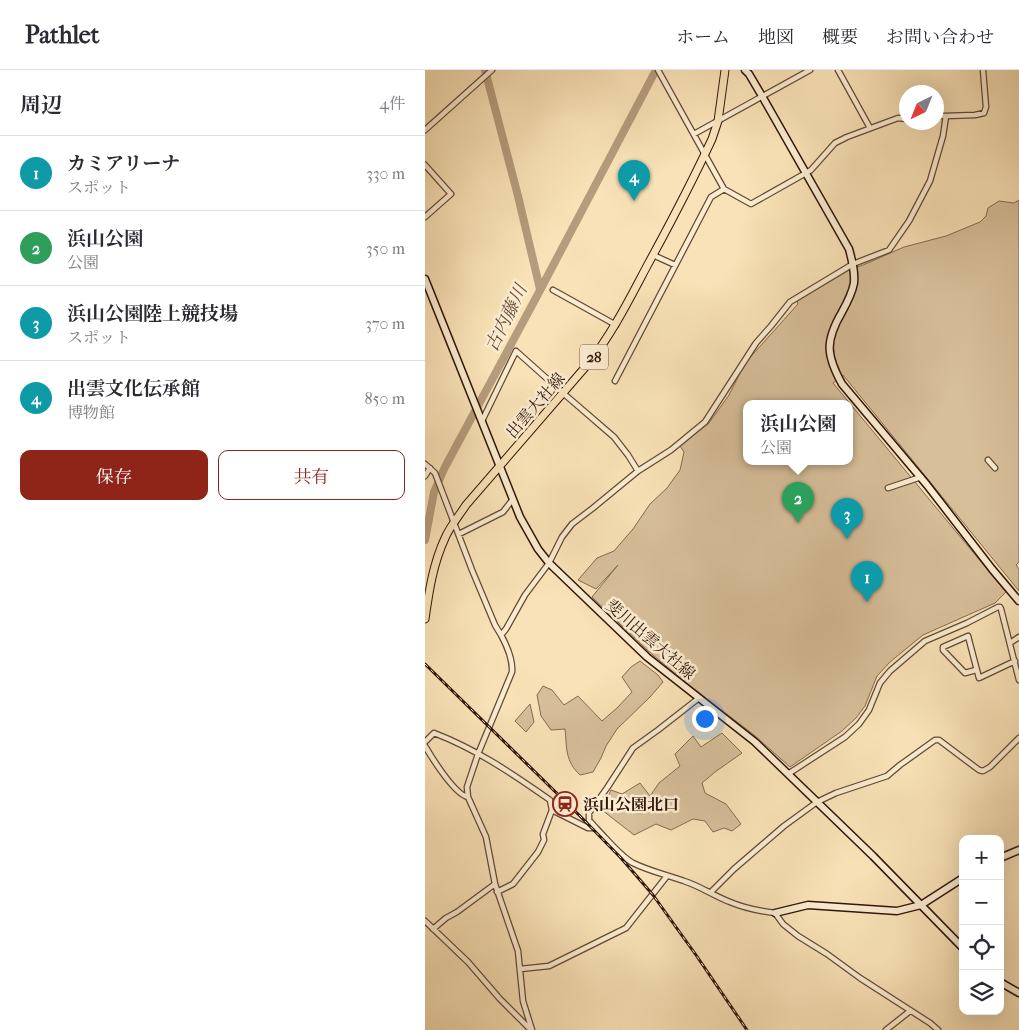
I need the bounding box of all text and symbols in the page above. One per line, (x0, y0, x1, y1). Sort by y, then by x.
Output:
text: Pathlet (25, 21, 99, 49)
text: ホーム (676, 27, 730, 48)
text: 地図 (758, 27, 794, 48)
text: 概要 (822, 27, 858, 48)
text: お問い合わせ (886, 27, 994, 48)
north arrow (899, 85, 944, 130)
text: 周辺 (20, 93, 62, 117)
text: 4件 (380, 94, 405, 113)
text: カミアリーナ (67, 153, 180, 175)
pin: 4 (618, 160, 650, 201)
text: 1 (33, 164, 39, 183)
text: 330 m (366, 164, 405, 183)
text: スポット (67, 178, 131, 197)
text: 浜山公園 (67, 228, 143, 250)
text: 2 (32, 239, 40, 258)
text: 350 m (366, 239, 405, 258)
text: 公園 (67, 253, 99, 272)
water label: 古内藤川 (481, 279, 533, 355)
text: 浜山公園陸上競技場 (67, 303, 238, 325)
text: 3 (33, 314, 39, 333)
text: 370 m (365, 314, 405, 333)
text: スポット (67, 328, 131, 347)
road number: 28 (580, 344, 608, 370)
street label: 出雲大社線 (502, 369, 569, 442)
text: 出雲文化伝承館 (67, 378, 200, 400)
text: 4 (31, 389, 41, 408)
text: 850 m (365, 389, 405, 408)
popup (743, 400, 853, 465)
text: 博物館 (67, 403, 115, 422)
text: 浜山公園 (760, 413, 836, 435)
text: 公園 (760, 438, 792, 457)
button: 保存 (20, 450, 208, 500)
button: 共有 (218, 450, 405, 500)
pin: 2 (782, 482, 814, 523)
pin: 3 (831, 498, 863, 539)
pin: 1 (851, 561, 883, 602)
street label: 斐川出雲大社線 (602, 595, 699, 683)
your location (692, 706, 718, 732)
station icon: 浜山公園北口 (552, 791, 578, 817)
place label: 浜山公園北口 (583, 795, 679, 814)
map controls (959, 835, 1004, 1015)
button: + (959, 835, 1004, 880)
button: − (959, 880, 1004, 925)
button: locate (959, 925, 1004, 970)
button: layers (959, 970, 1004, 1015)

